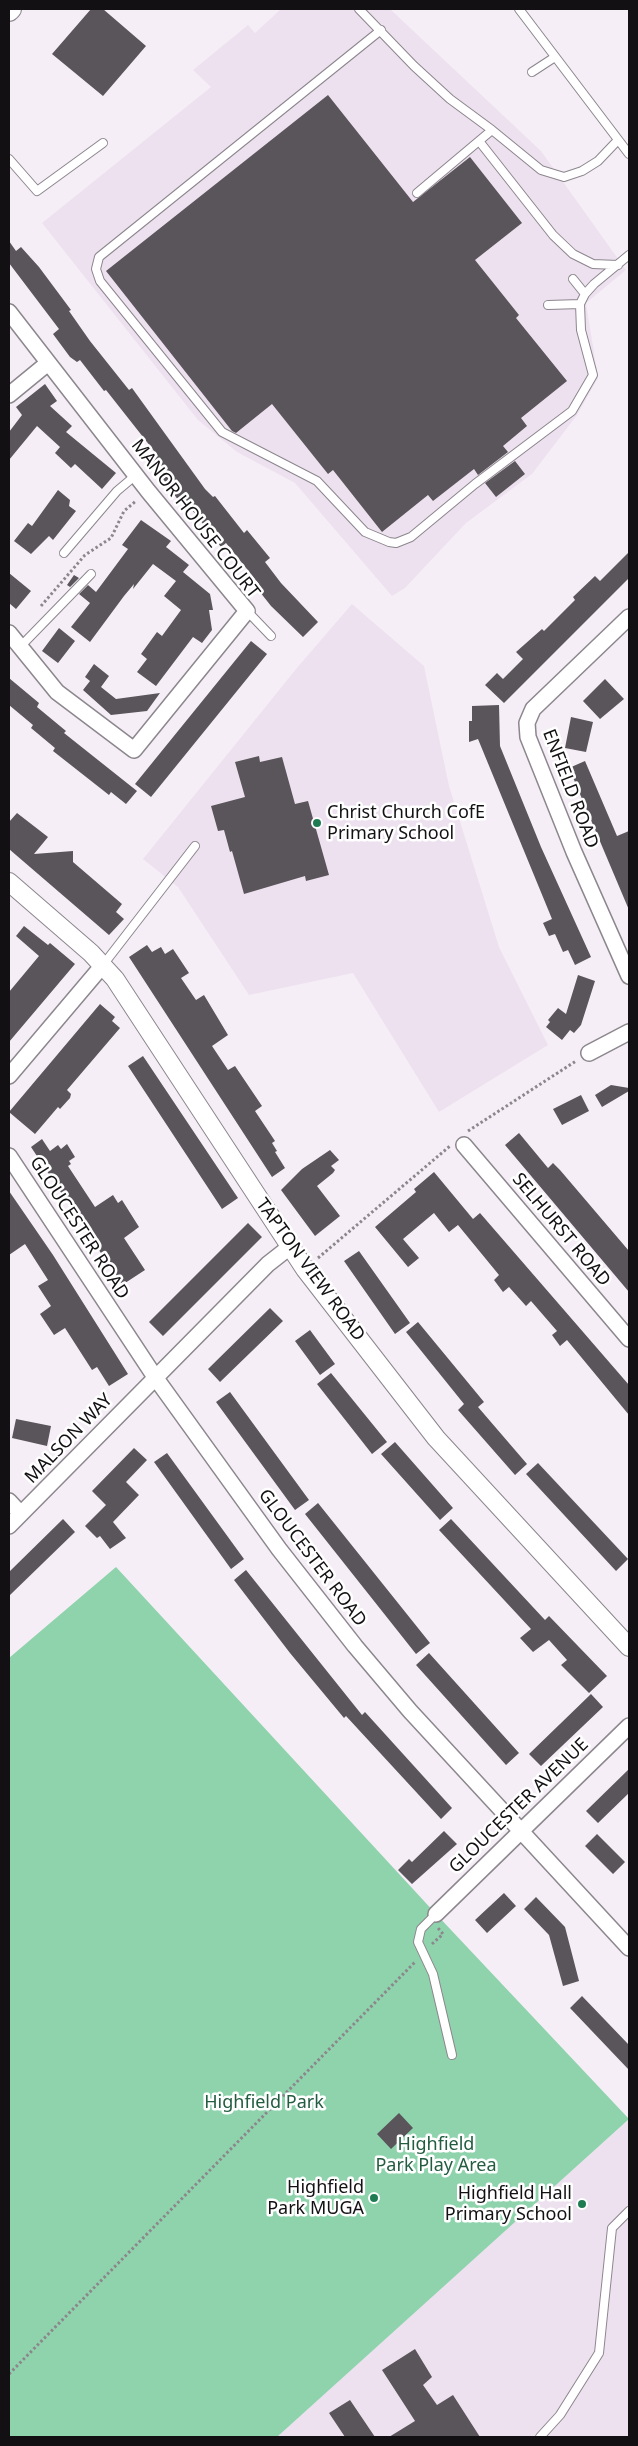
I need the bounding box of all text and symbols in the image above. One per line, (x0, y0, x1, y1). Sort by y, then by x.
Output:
street label: MANOR HOUSE COURT (126, 435, 264, 603)
street label: ENFIELD ROAD (537, 726, 603, 852)
place label: Christ Church CofE Primary School (327, 802, 485, 844)
marker: Christ Church CofE Primary School (311, 817, 323, 829)
street label: GLOUCESTER ROAD (25, 1152, 133, 1304)
street label: SELHURST ROAD (507, 1169, 615, 1291)
street label: TAPTON VIEW ROAD (251, 1194, 369, 1346)
street label: MALSON WAY (21, 1390, 117, 1488)
street label: GLOUCESTER ROAD (253, 1485, 371, 1631)
street label: GLOUCESTER AVENUE (445, 1734, 593, 1878)
park label: Highfield Park (204, 2092, 324, 2114)
park label: Highfield Park Play Area (375, 2134, 497, 2176)
place label: Highfield Park MUGA (267, 2177, 364, 2220)
place label: Highfield Hall Primary School (445, 2183, 572, 2226)
marker: Highfield Park MUGA (368, 2192, 380, 2204)
marker: Highfield Hall Primary School (576, 2198, 588, 2210)

